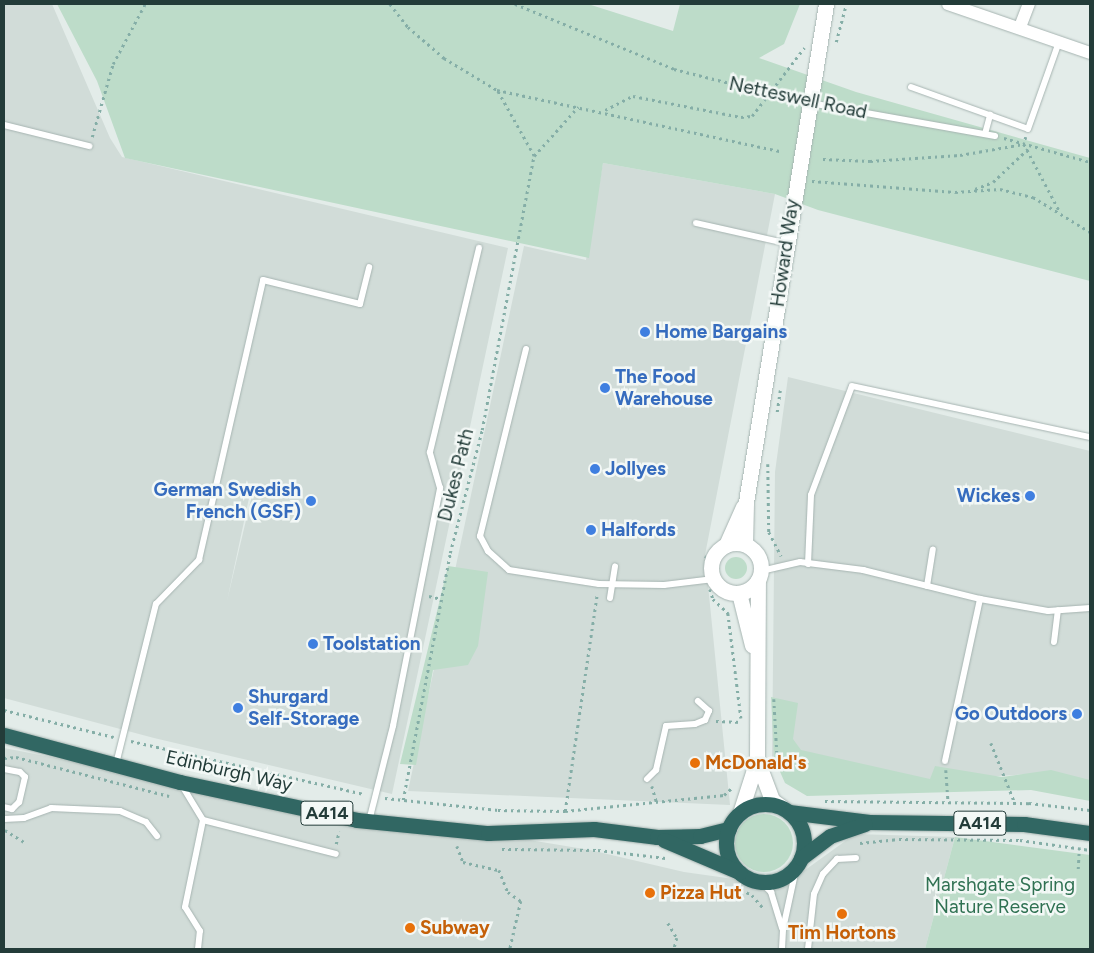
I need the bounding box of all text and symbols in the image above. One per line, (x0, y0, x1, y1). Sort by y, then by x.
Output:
street label: Netteswell Road (727, 72, 869, 124)
street label: Howard Way (766, 198, 804, 308)
place label: Home Bargains (655, 321, 787, 343)
marker: Home Bargains (639, 326, 651, 338)
place label: The Food Warehouse (615, 366, 713, 410)
marker: The Food Warehouse (599, 382, 611, 394)
street label: Dukes Path (433, 426, 479, 524)
place label: Jollyes (605, 458, 666, 480)
marker: Jollyes (589, 463, 601, 475)
place label: German Swedish French (GSF) (154, 479, 301, 523)
place label: Wickes (957, 485, 1020, 507)
marker: Wickes (1024, 490, 1036, 502)
marker: German Swedish French (GSF) (305, 495, 317, 507)
place label: Halfords (601, 519, 676, 541)
marker: Halfords (585, 524, 597, 536)
place label: Toolstation (323, 633, 420, 655)
marker: Toolstation (307, 638, 319, 650)
place label: Shurgard Self-Storage (248, 686, 359, 730)
marker: Shurgard Self-Storage (232, 702, 244, 714)
place label: Go Outdoors (955, 703, 1067, 725)
marker: Go Outdoors (1071, 708, 1083, 720)
street label: Edinburgh Way (164, 745, 294, 797)
place label: McDonald's (705, 752, 806, 774)
marker: McDonald's (689, 757, 701, 769)
road number: A414 (300, 798, 354, 828)
road number: A414 (952, 808, 1008, 838)
park label: Marshgate Spring Nature Reserve (925, 874, 1075, 918)
place label: Pizza Hut (660, 882, 742, 904)
marker: Pizza Hut (644, 887, 656, 899)
marker: Tim Hortons (836, 908, 848, 920)
place label: Subway (420, 917, 490, 939)
marker: Subway (404, 922, 416, 934)
place label: Tim Hortons (788, 922, 896, 944)

